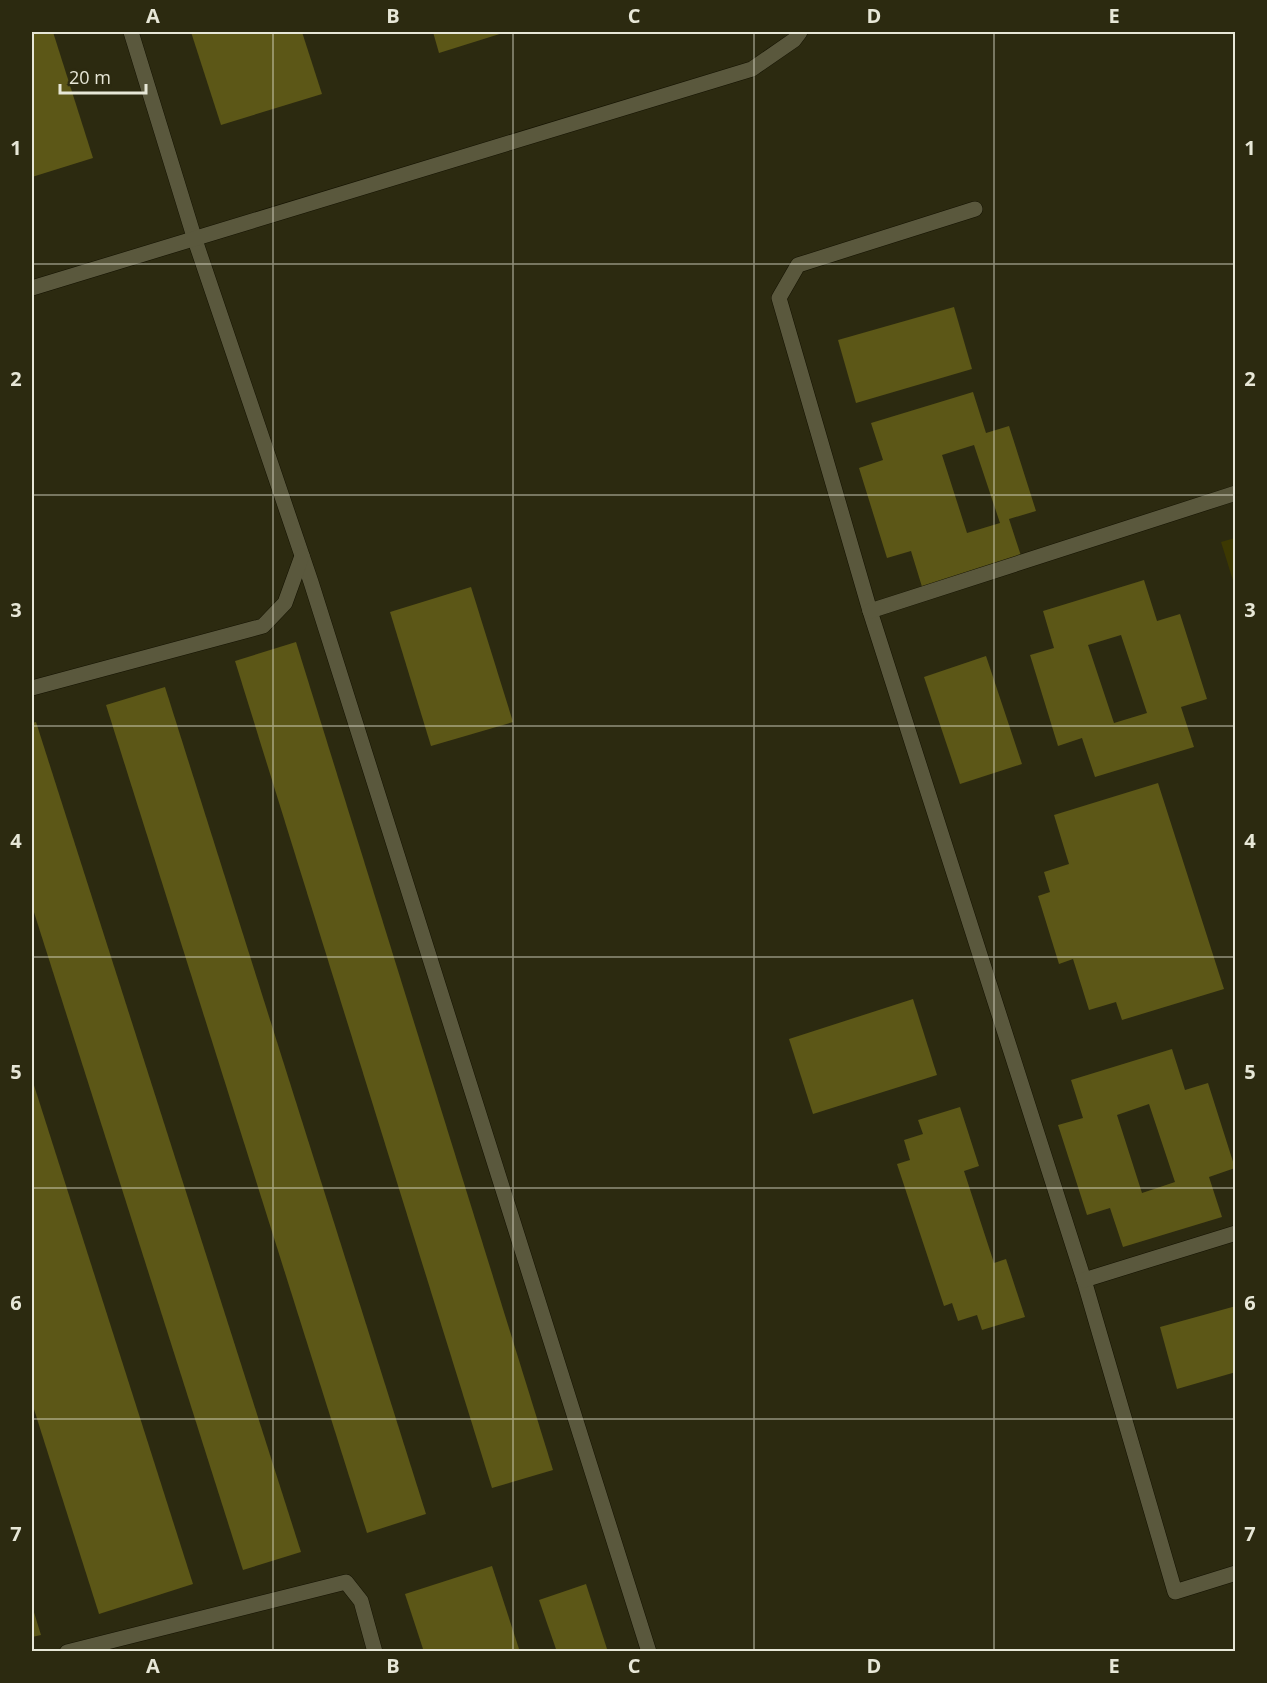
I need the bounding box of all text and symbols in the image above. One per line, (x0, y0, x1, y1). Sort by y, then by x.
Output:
text: A (146, 2, 160, 29)
text: B (386, 2, 400, 29)
text: C (628, 2, 641, 29)
text: D (867, 2, 881, 29)
text: E (1108, 2, 1120, 29)
scale bar (60, 57, 146, 95)
text: 20 m (69, 65, 111, 89)
text: 1 (10, 134, 22, 161)
text: 1 (1244, 134, 1256, 161)
text: 2 (10, 365, 22, 392)
text: 2 (1244, 365, 1256, 392)
text: 3 (10, 596, 22, 623)
text: 3 (1244, 596, 1256, 623)
text: 4 (10, 827, 22, 854)
text: 4 (1244, 827, 1256, 854)
text: 5 (10, 1058, 22, 1085)
text: 5 (1244, 1058, 1256, 1085)
text: 6 (10, 1289, 22, 1316)
text: 6 (1244, 1289, 1256, 1316)
text: 7 (10, 1520, 22, 1547)
text: 7 (1244, 1520, 1256, 1547)
text: A (146, 1652, 160, 1679)
text: B (386, 1652, 400, 1679)
text: C (628, 1652, 641, 1679)
text: D (867, 1652, 881, 1679)
text: E (1108, 1652, 1120, 1679)

